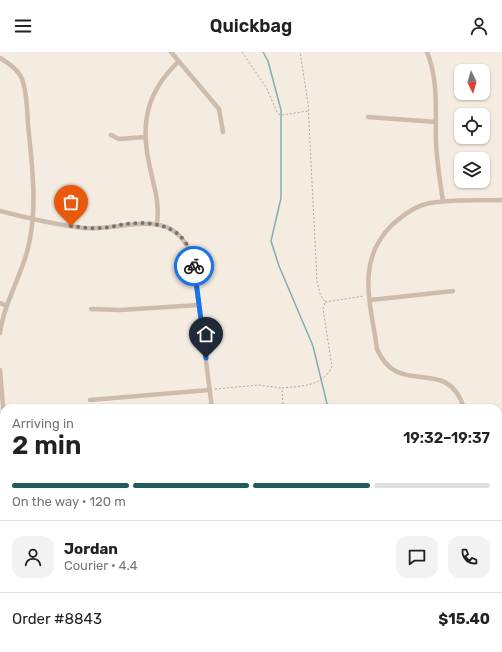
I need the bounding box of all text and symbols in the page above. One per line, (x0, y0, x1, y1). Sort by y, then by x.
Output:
icon: menu (12, 15, 34, 37)
text: Quickbag (210, 15, 292, 37)
icon: person (468, 15, 490, 37)
north arrow (454, 64, 490, 100)
map controls (454, 64, 490, 188)
button: locate (454, 108, 490, 144)
button: layers (454, 152, 490, 188)
pin (54, 185, 88, 226)
icon: bag (60, 191, 82, 213)
courier (174, 246, 214, 286)
icon: bike (183, 255, 205, 277)
pin (189, 317, 223, 358)
icon: home (195, 323, 217, 345)
text: Arriving in (12, 416, 74, 431)
text: 19:32–19:37 (403, 429, 490, 447)
text: 2 min (12, 430, 81, 461)
text: On the way · 120 m (12, 494, 126, 509)
button: person (12, 536, 54, 578)
button: chat (396, 536, 438, 578)
button: phone (448, 536, 490, 578)
text: Jordan (64, 540, 118, 558)
text: Courier · 4.4 (64, 558, 138, 573)
text: Order #8843 (12, 610, 102, 628)
text: $15.40 (438, 610, 490, 628)

